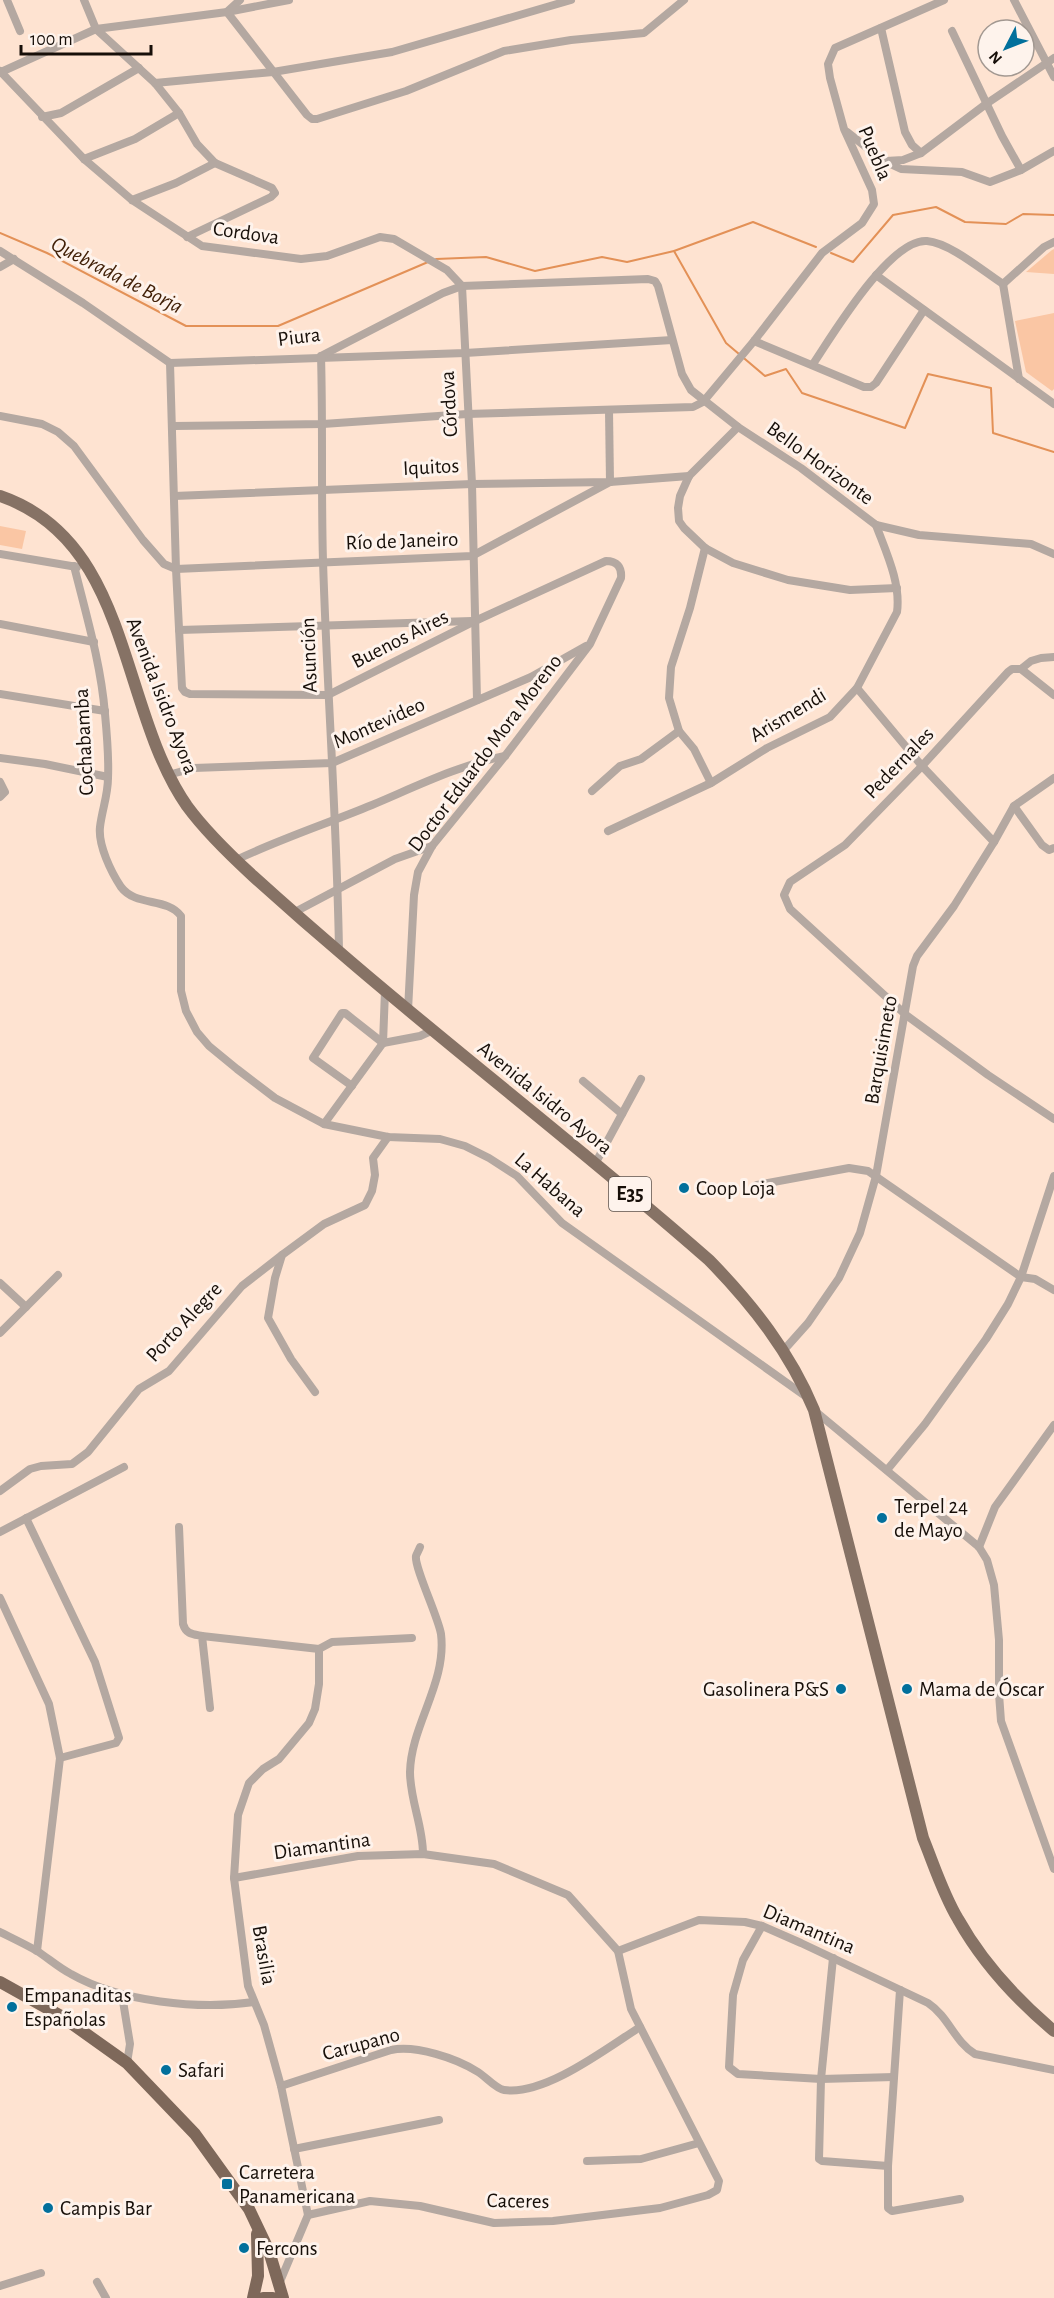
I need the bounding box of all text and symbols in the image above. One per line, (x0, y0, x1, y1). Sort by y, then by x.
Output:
scale bar (21, 18, 152, 56)
north arrow (976, 18, 1036, 78)
text: 100 m (30, 31, 73, 49)
text: N (986, 48, 1005, 67)
street label: Puebla (854, 123, 896, 183)
street label: Cordova (212, 218, 281, 248)
water label: Quebrada de Borja (48, 232, 186, 318)
street label: Piura (276, 324, 322, 350)
street label: Córdova (437, 370, 461, 438)
street label: Bello Horizonte (763, 417, 877, 509)
street label: Iquitos (402, 455, 460, 479)
street label: Río de Janeiro (345, 529, 459, 553)
street label: Buenos Aires (348, 606, 452, 672)
street label: Avenida Isidro Ayora (122, 615, 202, 778)
street label: Asunción (297, 617, 321, 693)
street label: Doctor Eduardo Mora Moreno (404, 651, 566, 855)
street label: Arismendi (746, 684, 830, 746)
street label: Cochabamba (71, 688, 97, 796)
street label: Montevideo (330, 693, 428, 753)
street label: Pedernales (860, 723, 938, 803)
street label: Barquisimeto (861, 994, 901, 1106)
street label: Avenida Isidro Ayora (474, 1038, 616, 1159)
street label: La Habana (511, 1149, 590, 1221)
road number: E35 (609, 1177, 651, 1211)
place label: Coop Loja (696, 1178, 776, 1199)
marker: Coop Loja (677, 1181, 691, 1195)
street label: Porto Alegre (142, 1278, 226, 1366)
place label: Terpel 24 de Mayo (894, 1496, 968, 1541)
marker: Terpel 24 de Mayo (875, 1511, 889, 1525)
place label: Mama de Óscar (919, 1677, 1044, 1700)
place label: Gasolinera P&S (703, 1679, 829, 1700)
marker: Gasolinera P&S (834, 1682, 848, 1696)
marker: Mama de Óscar (900, 1682, 914, 1696)
street label: Diamantina (272, 1829, 372, 1863)
street label: Diamantina (760, 1900, 858, 1958)
street label: Brasilia (248, 1924, 280, 1987)
place label: Empanaditas Españolas (24, 1985, 132, 2030)
marker: Empanaditas Españolas (5, 2000, 19, 2014)
street label: Carupano (320, 2024, 402, 2064)
place label: Safari (178, 2060, 225, 2081)
marker: Safari (159, 2063, 173, 2077)
place label: Carretera Panamericana (239, 2162, 356, 2207)
marker: Carretera Panamericana (220, 2177, 234, 2191)
street label: Caceres (487, 2190, 549, 2212)
place label: Campis Bar (60, 2198, 152, 2219)
marker: Campis Bar (41, 2201, 55, 2215)
place label: Fercons (256, 2238, 318, 2259)
marker: Fercons (237, 2241, 251, 2255)

